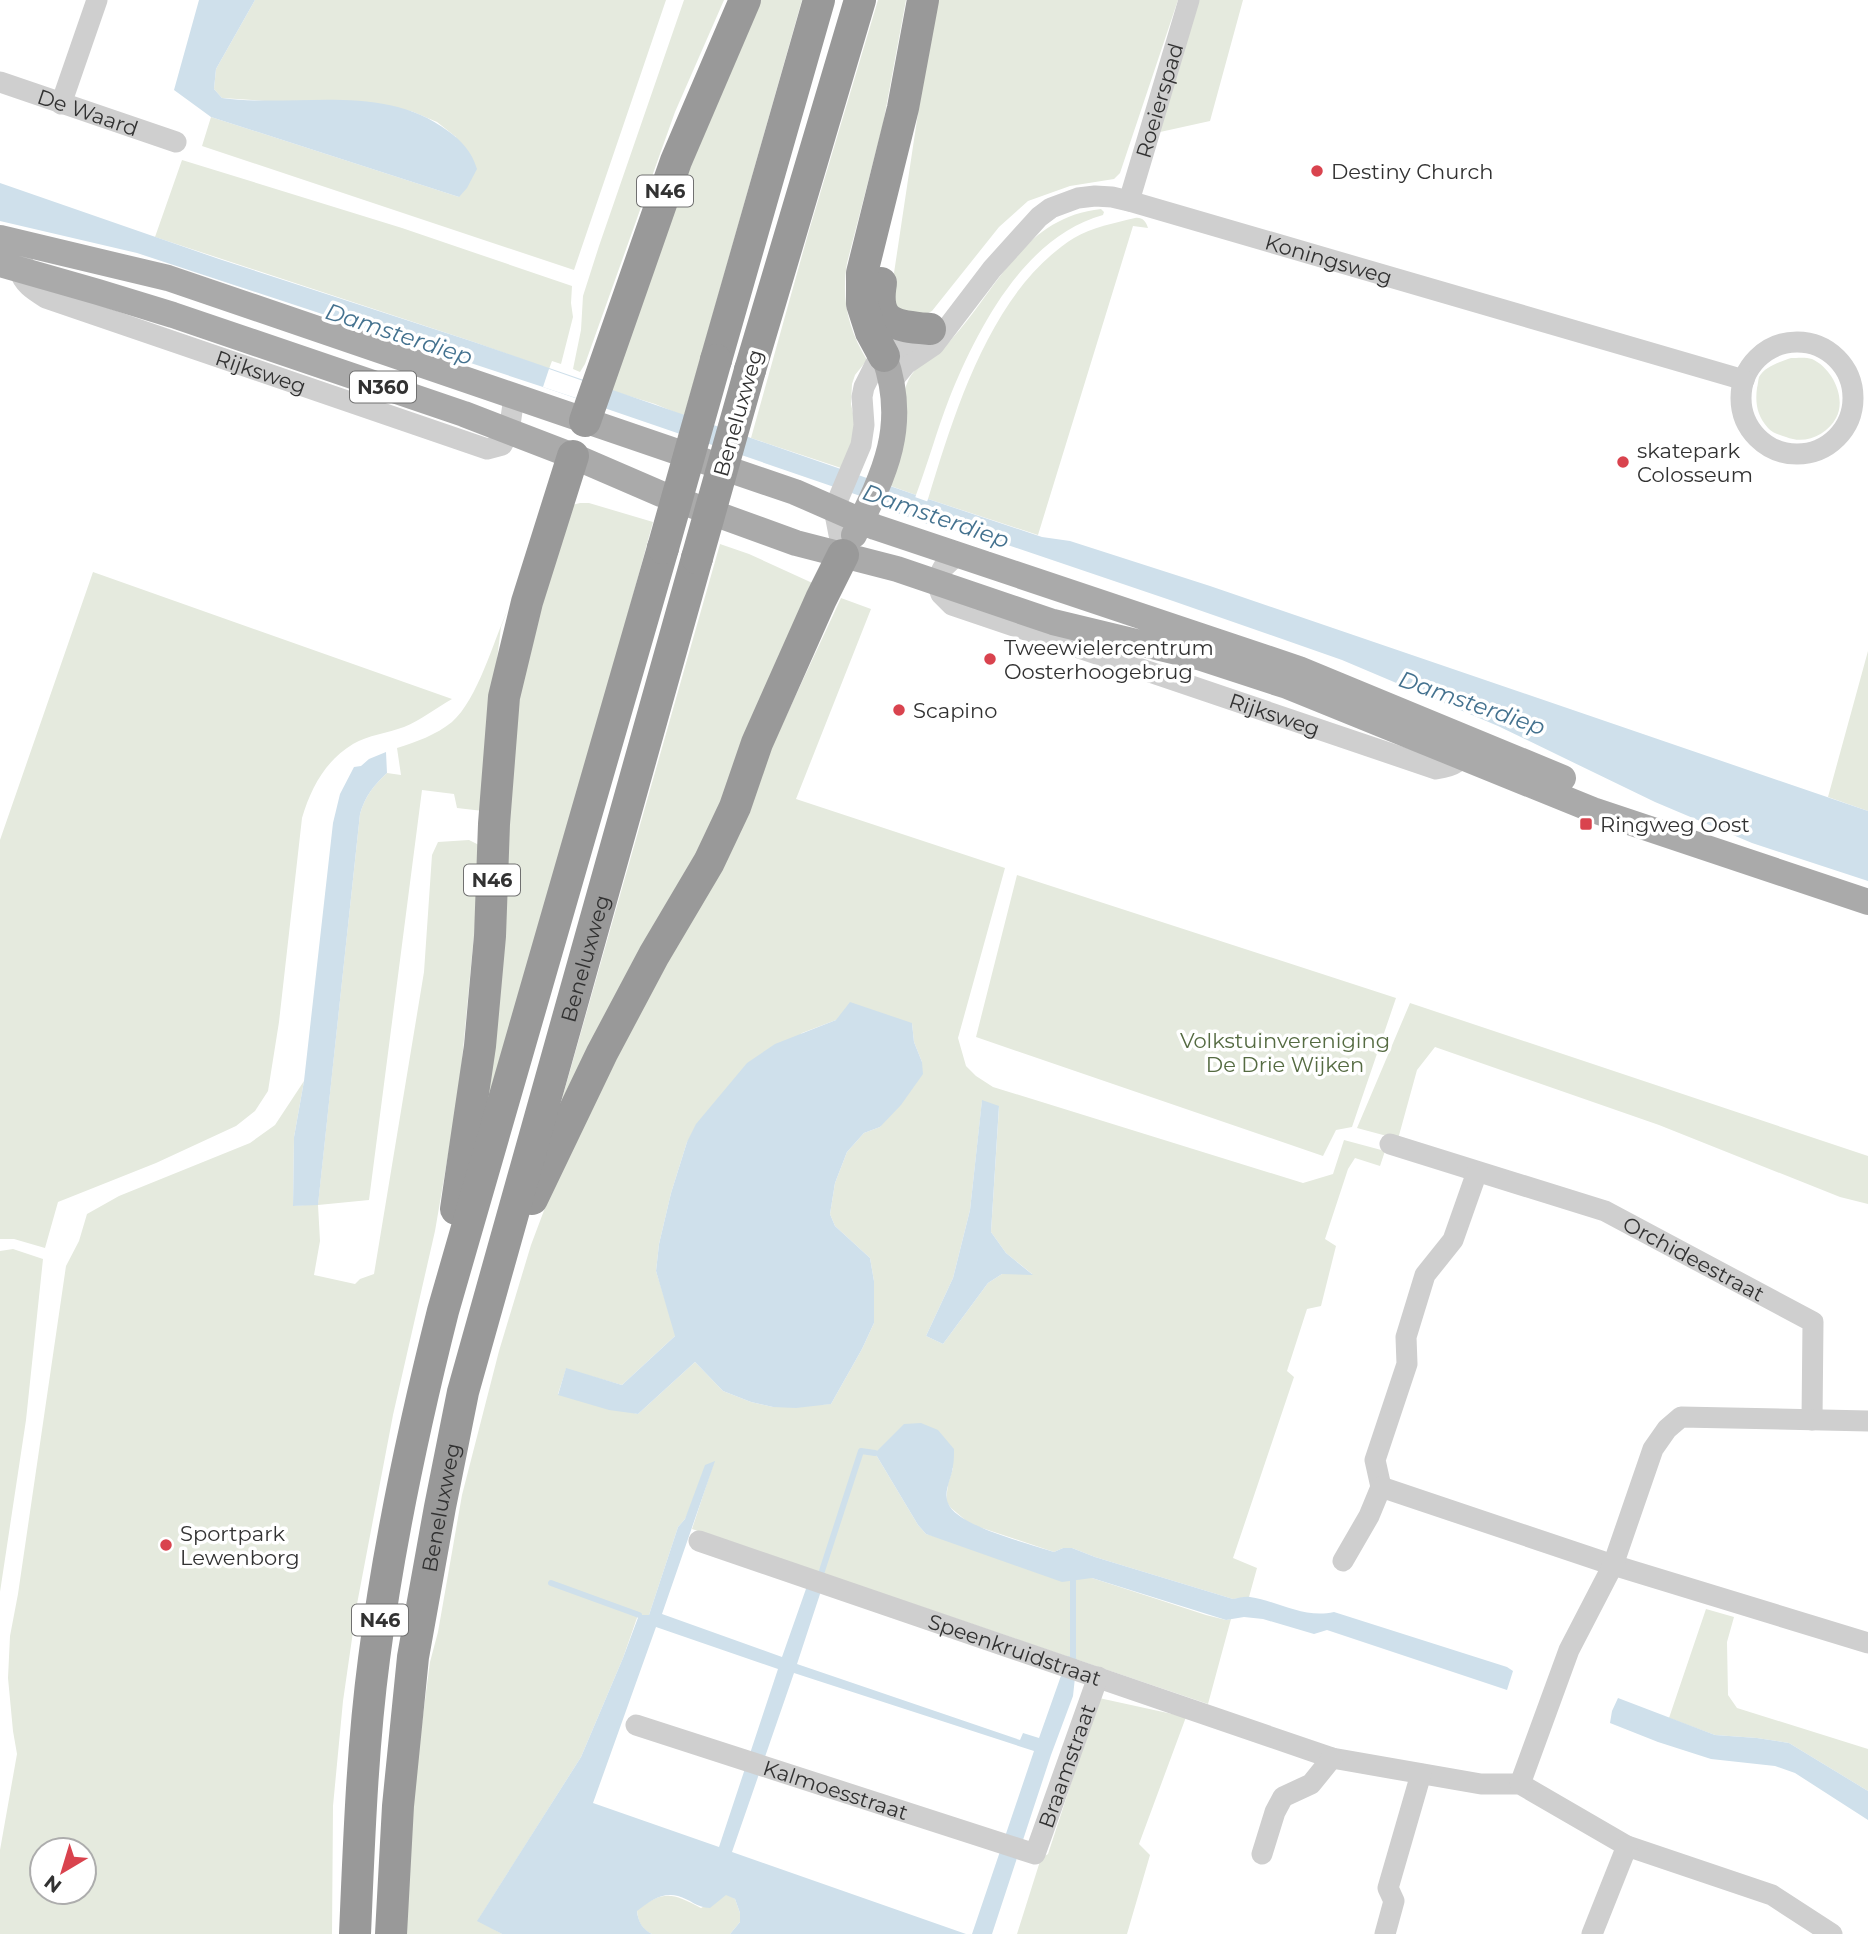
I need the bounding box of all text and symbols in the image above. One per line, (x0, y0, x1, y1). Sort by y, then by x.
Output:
street label: Roeierspad (1130, 40, 1188, 161)
street label: De Waard (34, 83, 142, 141)
place label: Destiny Church (1331, 159, 1493, 184)
marker: Destiny Church (1309, 163, 1325, 179)
road number: N46 (637, 176, 693, 206)
street label: Koningsweg (1262, 229, 1395, 289)
water label: Damsterdiep (322, 297, 476, 371)
street label: Rijksweg (212, 345, 309, 399)
street label: Beneluxweg (708, 347, 768, 479)
road number: N360 (350, 372, 416, 402)
place label: skatepark Colosseum (1637, 438, 1753, 487)
marker: skatepark Colosseum (1615, 454, 1631, 470)
water label: Damsterdiep (859, 478, 1013, 554)
place label: Tweewielercentrum Oosterhoogebrug (1004, 635, 1214, 684)
marker: Tweewielercentrum Oosterhoogebrug (982, 651, 998, 667)
water label: Damsterdiep (1395, 665, 1549, 741)
street label: Rijksweg (1226, 687, 1323, 741)
place label: Scapino (913, 698, 997, 723)
marker: Scapino (891, 702, 907, 718)
place label: Ringweg Oost (1600, 812, 1750, 837)
marker: Ringweg Oost (1578, 816, 1594, 832)
road number: N46 (464, 864, 520, 895)
street label: Beneluxweg (555, 892, 614, 1025)
park label: Volkstuinvereniging De Drie Wijken (1180, 1028, 1390, 1077)
street label: Orchideestraat (1619, 1211, 1769, 1306)
street label: Beneluxweg (416, 1441, 465, 1574)
place label: Sportpark Lewenborg (180, 1521, 300, 1570)
marker: Sportpark Lewenborg (158, 1537, 174, 1553)
road number: N46 (352, 1604, 408, 1636)
street label: Speenkruidstraat (925, 1608, 1105, 1691)
street label: Braamstraat (1033, 1700, 1100, 1831)
street label: Kalmoesstraat (760, 1755, 911, 1825)
north arrow (28, 1836, 98, 1906)
text: N (40, 1870, 66, 1898)

